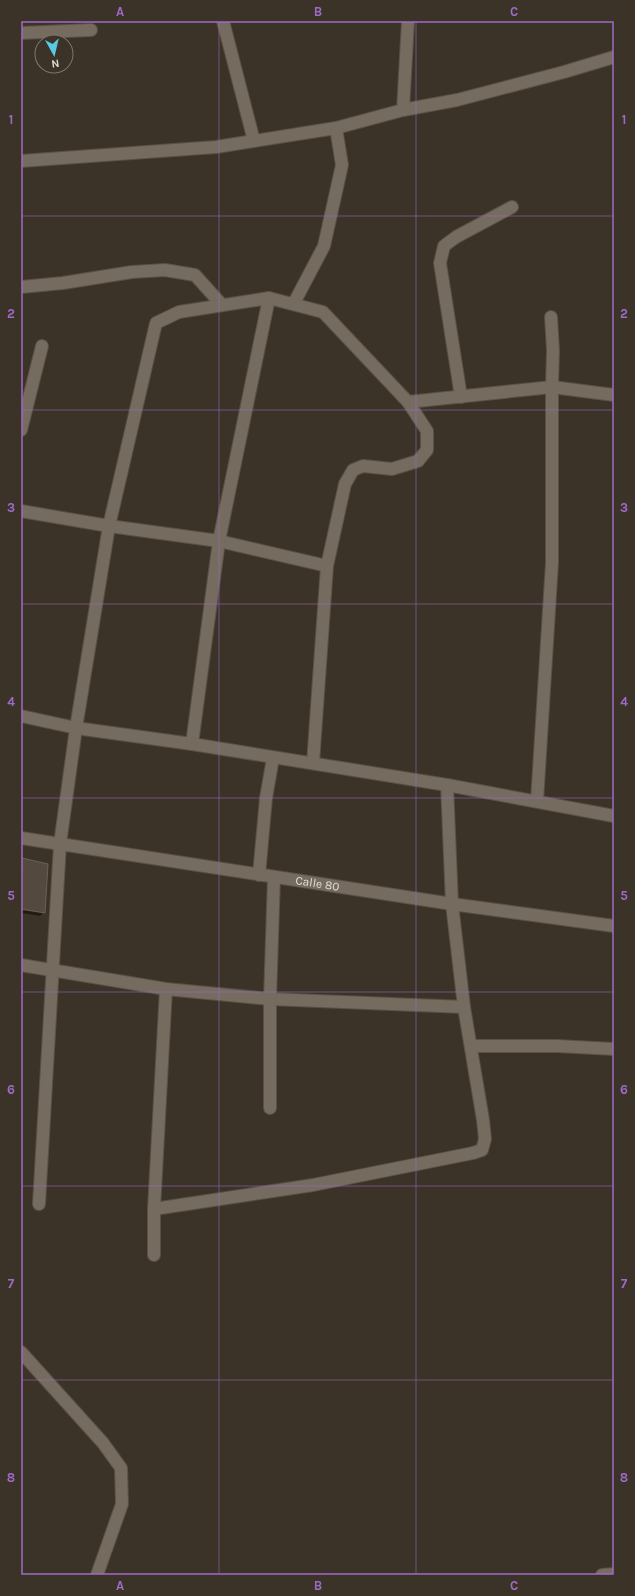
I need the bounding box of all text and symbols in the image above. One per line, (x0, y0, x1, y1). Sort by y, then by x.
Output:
text: A (116, 4, 124, 19)
text: B (314, 4, 322, 19)
text: C (510, 4, 518, 19)
north arrow (34, 34, 74, 74)
text: N (51, 56, 60, 70)
text: 1 (9, 112, 13, 127)
text: 1 (622, 112, 626, 127)
text: 2 (7, 306, 15, 321)
text: 2 (620, 306, 628, 321)
text: 3 (7, 500, 15, 515)
text: 3 (620, 500, 628, 515)
text: 4 (7, 694, 15, 709)
text: 4 (620, 694, 628, 709)
street label: Calle 80 (295, 873, 340, 894)
text: 5 (7, 888, 15, 903)
text: 5 (620, 888, 628, 903)
text: 6 (7, 1082, 15, 1097)
text: 6 (620, 1082, 628, 1097)
text: 7 (8, 1276, 15, 1291)
text: 7 (621, 1276, 628, 1291)
text: 8 (7, 1470, 15, 1485)
text: 8 (620, 1470, 628, 1485)
text: A (116, 1578, 124, 1593)
text: B (314, 1578, 322, 1593)
text: C (510, 1578, 518, 1593)

